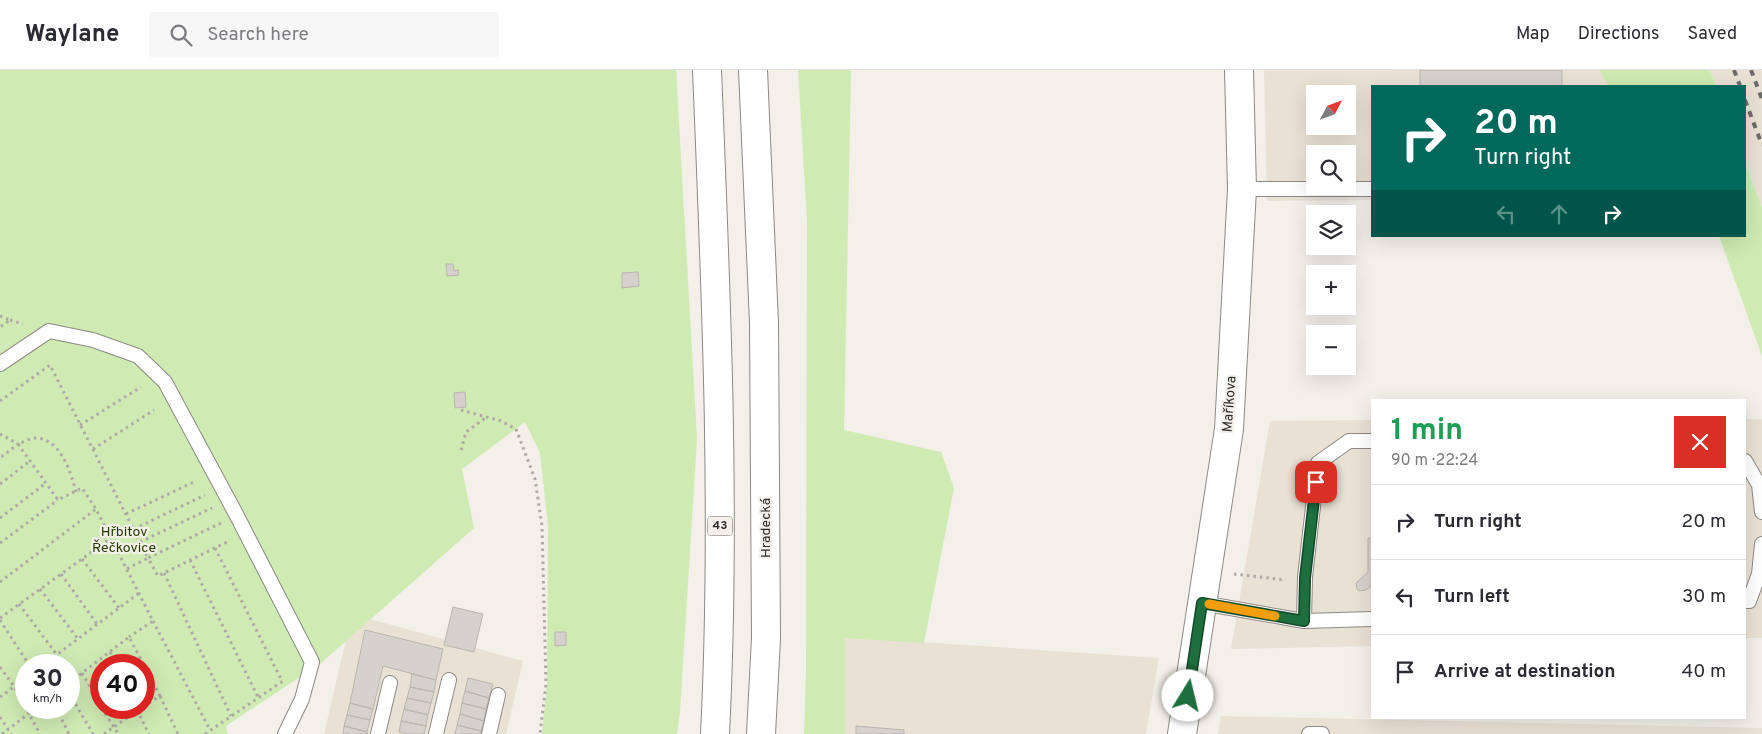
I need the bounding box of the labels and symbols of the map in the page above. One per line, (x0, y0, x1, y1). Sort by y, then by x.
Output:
north arrow (1306, 85, 1356, 135)
street label: Maříkova (1220, 375, 1240, 433)
pin (1295, 461, 1337, 503)
street label: Hradecká (758, 498, 775, 558)
road number: 43 (708, 516, 732, 536)
park label: Hřbitov Řečkovice (92, 524, 156, 557)
speed limit sign: 40 (90, 654, 155, 719)
position arrow (1161, 669, 1213, 721)

